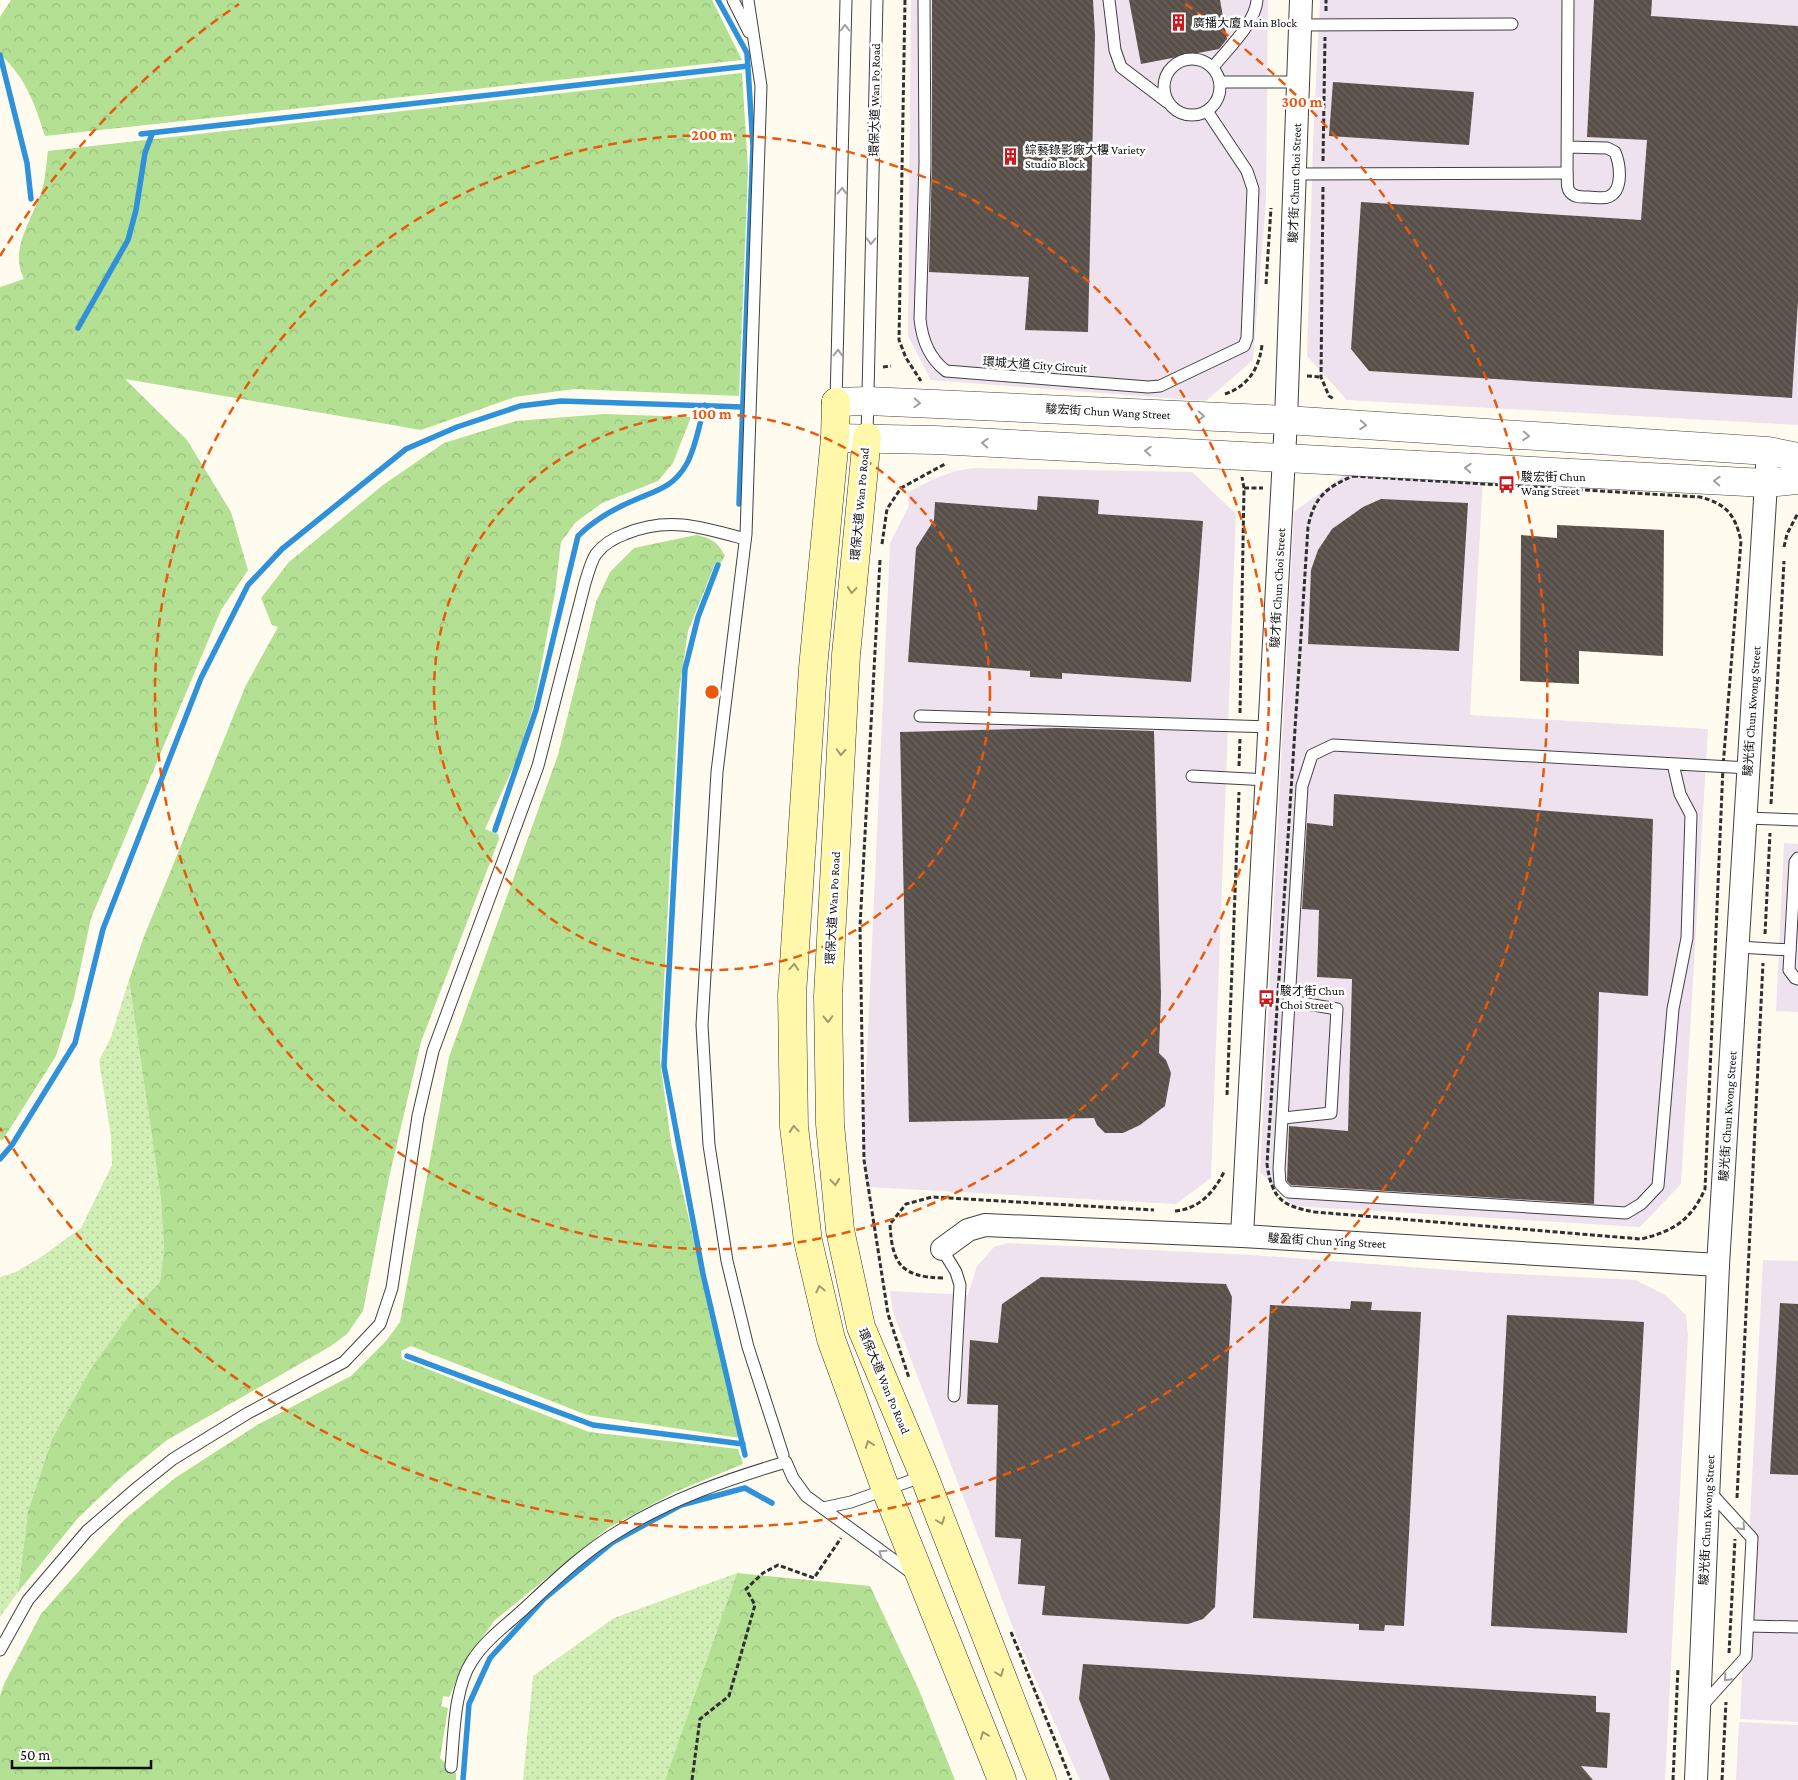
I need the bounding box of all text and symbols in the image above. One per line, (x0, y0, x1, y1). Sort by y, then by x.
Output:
building icon: 廣播大廈 Main Block (1169, 13, 1189, 33)
place label: 廣播大廈 Main Block (1193, 16, 1297, 30)
one-way arrow (840, 24, 851, 32)
street label: 環保大道 Wan Po Road (867, 43, 883, 157)
text: 300 m (1281, 94, 1323, 110)
street label: 駿才街 Chun Choi Street (1286, 122, 1304, 243)
text: 200 m (691, 127, 733, 143)
place label: 綜藝錄影廠大樓 Variety Studio Block (1025, 143, 1146, 171)
building icon: 綜藝錄影廠大樓 Variety Studio Block (1001, 147, 1021, 167)
one-way arrow (837, 186, 848, 194)
one-way arrow (866, 237, 877, 245)
one-way arrow (833, 349, 843, 356)
street label: 環城大道 City Circuit (982, 354, 1089, 376)
one-way arrow (913, 398, 921, 409)
street label: 駿宏街 Chun Wang Street (1045, 402, 1172, 422)
text: 100 m (692, 406, 732, 422)
one-way arrow (1197, 411, 1205, 422)
one-way arrow (1360, 419, 1368, 430)
one-way arrow (1522, 430, 1530, 441)
one-way arrow (981, 437, 989, 448)
street label: 環保大道 Wan Po Road (848, 446, 872, 561)
one-way arrow (1144, 446, 1152, 456)
one-way arrow (1463, 463, 1471, 474)
place label: 駿宏街 Chun Wang Street (1521, 470, 1586, 498)
bus stop icon: 駿宏街 Chun Wang Street (1497, 474, 1517, 494)
one-way arrow (1713, 475, 1721, 486)
street label: 駿才街 Chun Choi Street (1268, 527, 1288, 648)
one-way arrow (847, 586, 858, 594)
street label: 駿光街 Chun Kwong Street (1740, 644, 1764, 777)
centre of rings (703, 683, 721, 701)
one-way arrow (835, 748, 846, 756)
street label: 環保大道 Wan Po Road (823, 850, 843, 965)
one-way arrow (788, 962, 799, 970)
place label: 駿才街 Chun Choi Street (1280, 984, 1345, 1012)
bus stop icon: 駿才街 Chun Choi Street (1256, 988, 1276, 1008)
one-way arrow (823, 1016, 833, 1024)
street label: 駿光街 Chun Kwong Street (1716, 1049, 1740, 1182)
one-way arrow (789, 1125, 800, 1133)
one-way arrow (830, 1178, 841, 1186)
street label: 駿盈街 Chun Ying Street (1267, 1231, 1388, 1251)
one-way arrow (815, 1285, 826, 1294)
street label: 環保大道 Wan Po Road (855, 1326, 913, 1437)
one-way arrow (865, 1440, 875, 1449)
street label: 駿光街 Chun Kwong Street (1697, 1453, 1717, 1586)
one-way arrow (935, 1516, 946, 1525)
one-way arrow (1736, 1521, 1745, 1530)
one-way arrow (878, 1550, 888, 1559)
one-way arrow (994, 1668, 1004, 1677)
one-way arrow (1724, 1672, 1733, 1681)
one-way arrow (980, 1731, 990, 1740)
scale bar (12, 1738, 151, 1770)
text: 50 m (20, 1747, 50, 1763)

